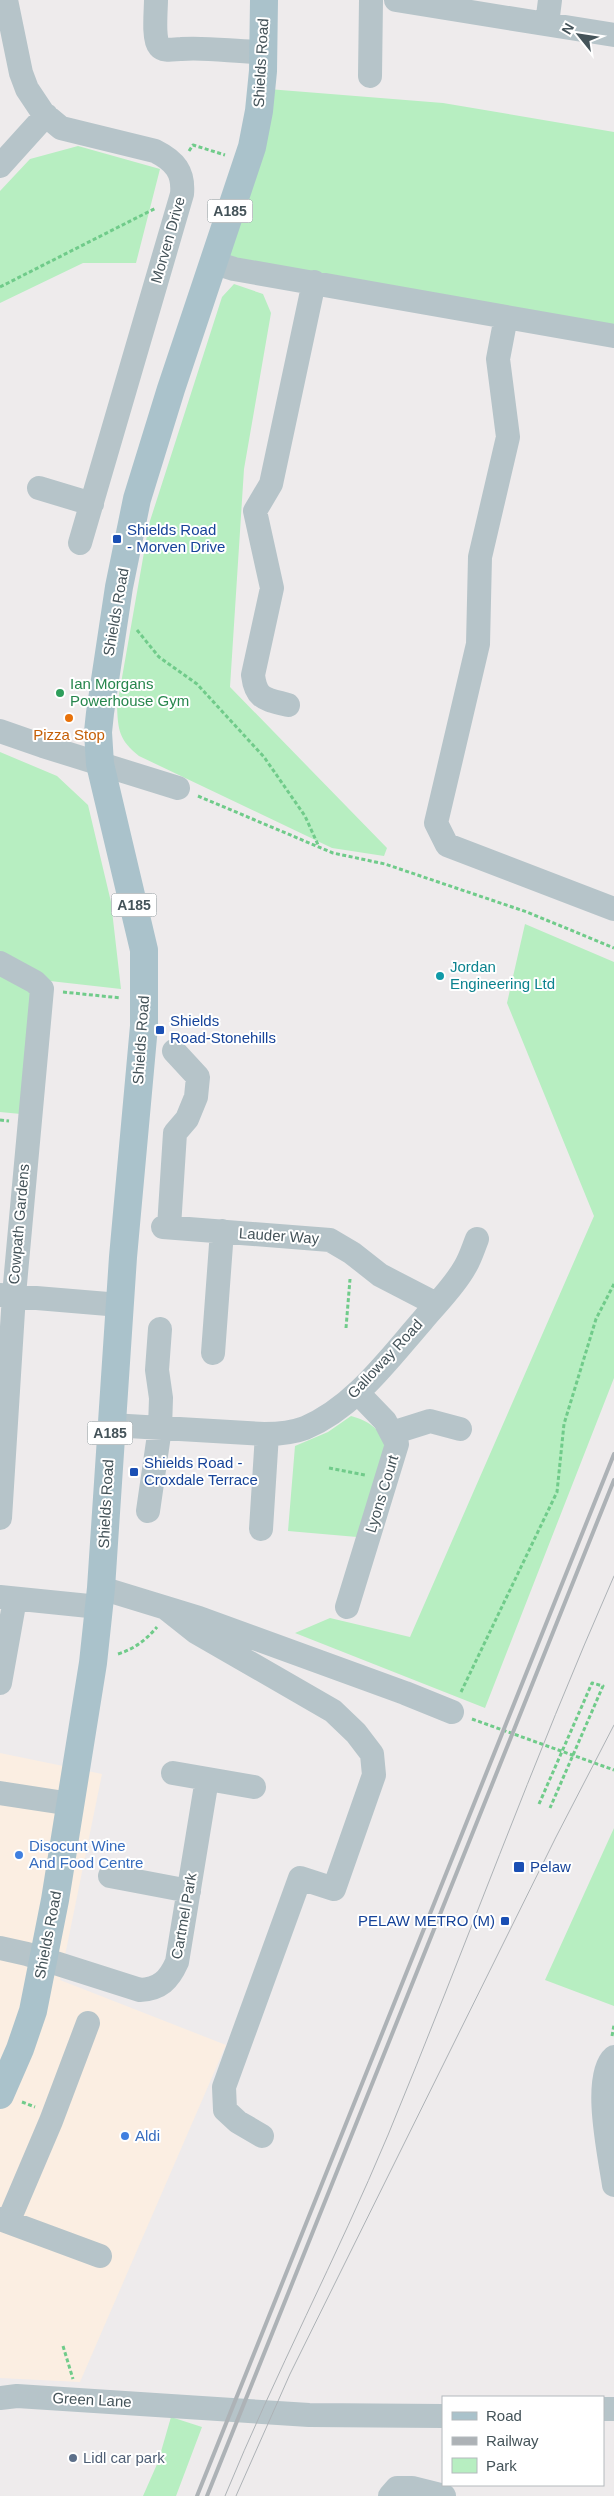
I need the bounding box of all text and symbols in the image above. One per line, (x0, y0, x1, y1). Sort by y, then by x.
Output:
north arrow (554, 10, 604, 60)
street label: Shields Road (250, 18, 271, 108)
text: N (558, 20, 577, 37)
street label: Morven Drive (147, 195, 188, 285)
road number: A185 (208, 200, 252, 222)
place label: Shields Road - Morven Drive (127, 521, 225, 555)
marker: Shields Road - Morven Drive (111, 533, 123, 545)
street label: Shields Road (99, 566, 132, 657)
place label: Ian Morgans Powerhouse Gym (70, 675, 189, 709)
marker: Ian Morgans Powerhouse Gym (54, 687, 66, 699)
marker: Pizza Stop (63, 712, 75, 724)
place label: Pizza Stop (33, 726, 105, 743)
road number: A185 (112, 894, 156, 916)
place label: Jordan Engineering Ltd (450, 958, 555, 992)
marker: Jordan Engineering Ltd (434, 970, 446, 982)
street label: Shields Road (129, 995, 152, 1085)
place label: Shields Road-Stonehills (170, 1012, 276, 1046)
marker: Shields Road-Stonehills (154, 1024, 166, 1036)
street label: Cowpath Gardens (5, 1163, 32, 1285)
street label: Lauder Way (238, 1224, 320, 1247)
street label: Galloway Road (344, 1316, 426, 1402)
road number: A185 (88, 1422, 132, 1445)
street label: Lyons Court (362, 1452, 402, 1535)
place label: Shields Road - Croxdale Terrace (144, 1454, 258, 1488)
street label: Shields Road (95, 1459, 116, 1549)
marker: Shields Road - Croxdale Terrace (128, 1466, 140, 1478)
place label: Disocunt Wine And Food Centre (29, 1837, 143, 1871)
marker: Disocunt Wine And Food Centre (13, 1849, 25, 1861)
place label: Pelaw (530, 1858, 571, 1875)
marker: Pelaw (512, 1860, 526, 1874)
street label: Cartmel Park (168, 1871, 200, 1960)
street label: Shields Road (31, 1889, 64, 1980)
place label: PELAW METRO (M) (358, 1912, 495, 1929)
marker: PELAW METRO (M) (499, 1915, 511, 1927)
place label: Aldi (135, 2127, 160, 2144)
marker: Aldi (119, 2130, 131, 2142)
street label: Green Lane (52, 2389, 132, 2410)
legend (442, 2396, 604, 2486)
text: Road (486, 2407, 522, 2424)
text: Railway (486, 2432, 539, 2449)
place label: Lidl car park (83, 2449, 165, 2466)
marker: Lidl car park (67, 2452, 79, 2464)
text: Park (486, 2457, 517, 2474)

